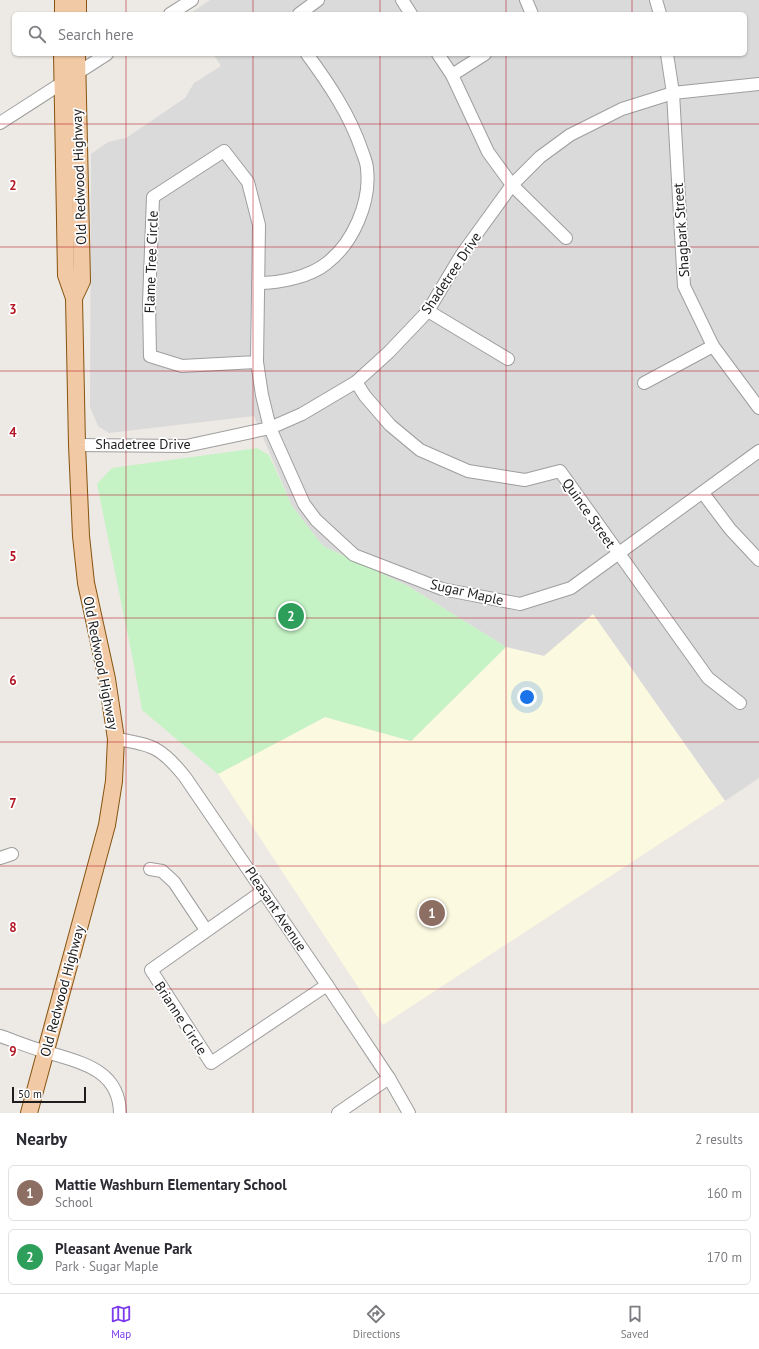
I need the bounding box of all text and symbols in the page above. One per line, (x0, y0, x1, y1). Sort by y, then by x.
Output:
search box (12, 12, 747, 56)
icon: search (26, 23, 48, 45)
text: Search here (58, 25, 134, 44)
street label: Old Redwood Highway (68, 108, 90, 245)
text: 2 (9, 177, 17, 194)
street label: Shagbark Street (669, 182, 693, 278)
street label: Flame Tree Circle (140, 210, 162, 314)
street label: Shadetree Drive (417, 228, 485, 318)
text: 3 (9, 301, 17, 318)
text: 4 (9, 424, 17, 441)
street label: Shadetree Drive (95, 435, 191, 453)
street label: Quince Street (558, 475, 620, 552)
text: 5 (9, 548, 17, 565)
street label: Sugar Maple (429, 575, 505, 609)
street label: Old Redwood Highway (79, 595, 123, 732)
pin: 2 (278, 601, 304, 631)
text: 6 (9, 672, 17, 689)
your location (517, 687, 537, 707)
text: 7 (9, 795, 17, 812)
street label: Pleasant Avenue (241, 863, 311, 955)
pin: 1 (419, 898, 445, 928)
text: 8 (9, 919, 17, 936)
street label: Old Redwood Highway (36, 923, 88, 1059)
street label: Brianne Circle (151, 978, 211, 1058)
text: 9 (9, 1043, 17, 1060)
scale bar (12, 1085, 86, 1104)
text: 50 m (18, 1087, 42, 1101)
text: Nearby (16, 1128, 67, 1150)
text: 2 results (695, 1131, 743, 1148)
text: Mattie Washburn Elementary School (55, 1175, 287, 1194)
text: 1 (26, 1185, 34, 1202)
text: 160 m (707, 1185, 742, 1202)
text: School (55, 1194, 93, 1211)
text: Pleasant Avenue Park (55, 1239, 192, 1258)
text: 2 (26, 1249, 34, 1266)
text: 170 m (707, 1249, 742, 1266)
text: Park · Sugar Maple (55, 1258, 158, 1275)
tab: Map (110, 1303, 132, 1341)
tab: Directions (353, 1303, 400, 1341)
tab: Saved (621, 1303, 649, 1341)

